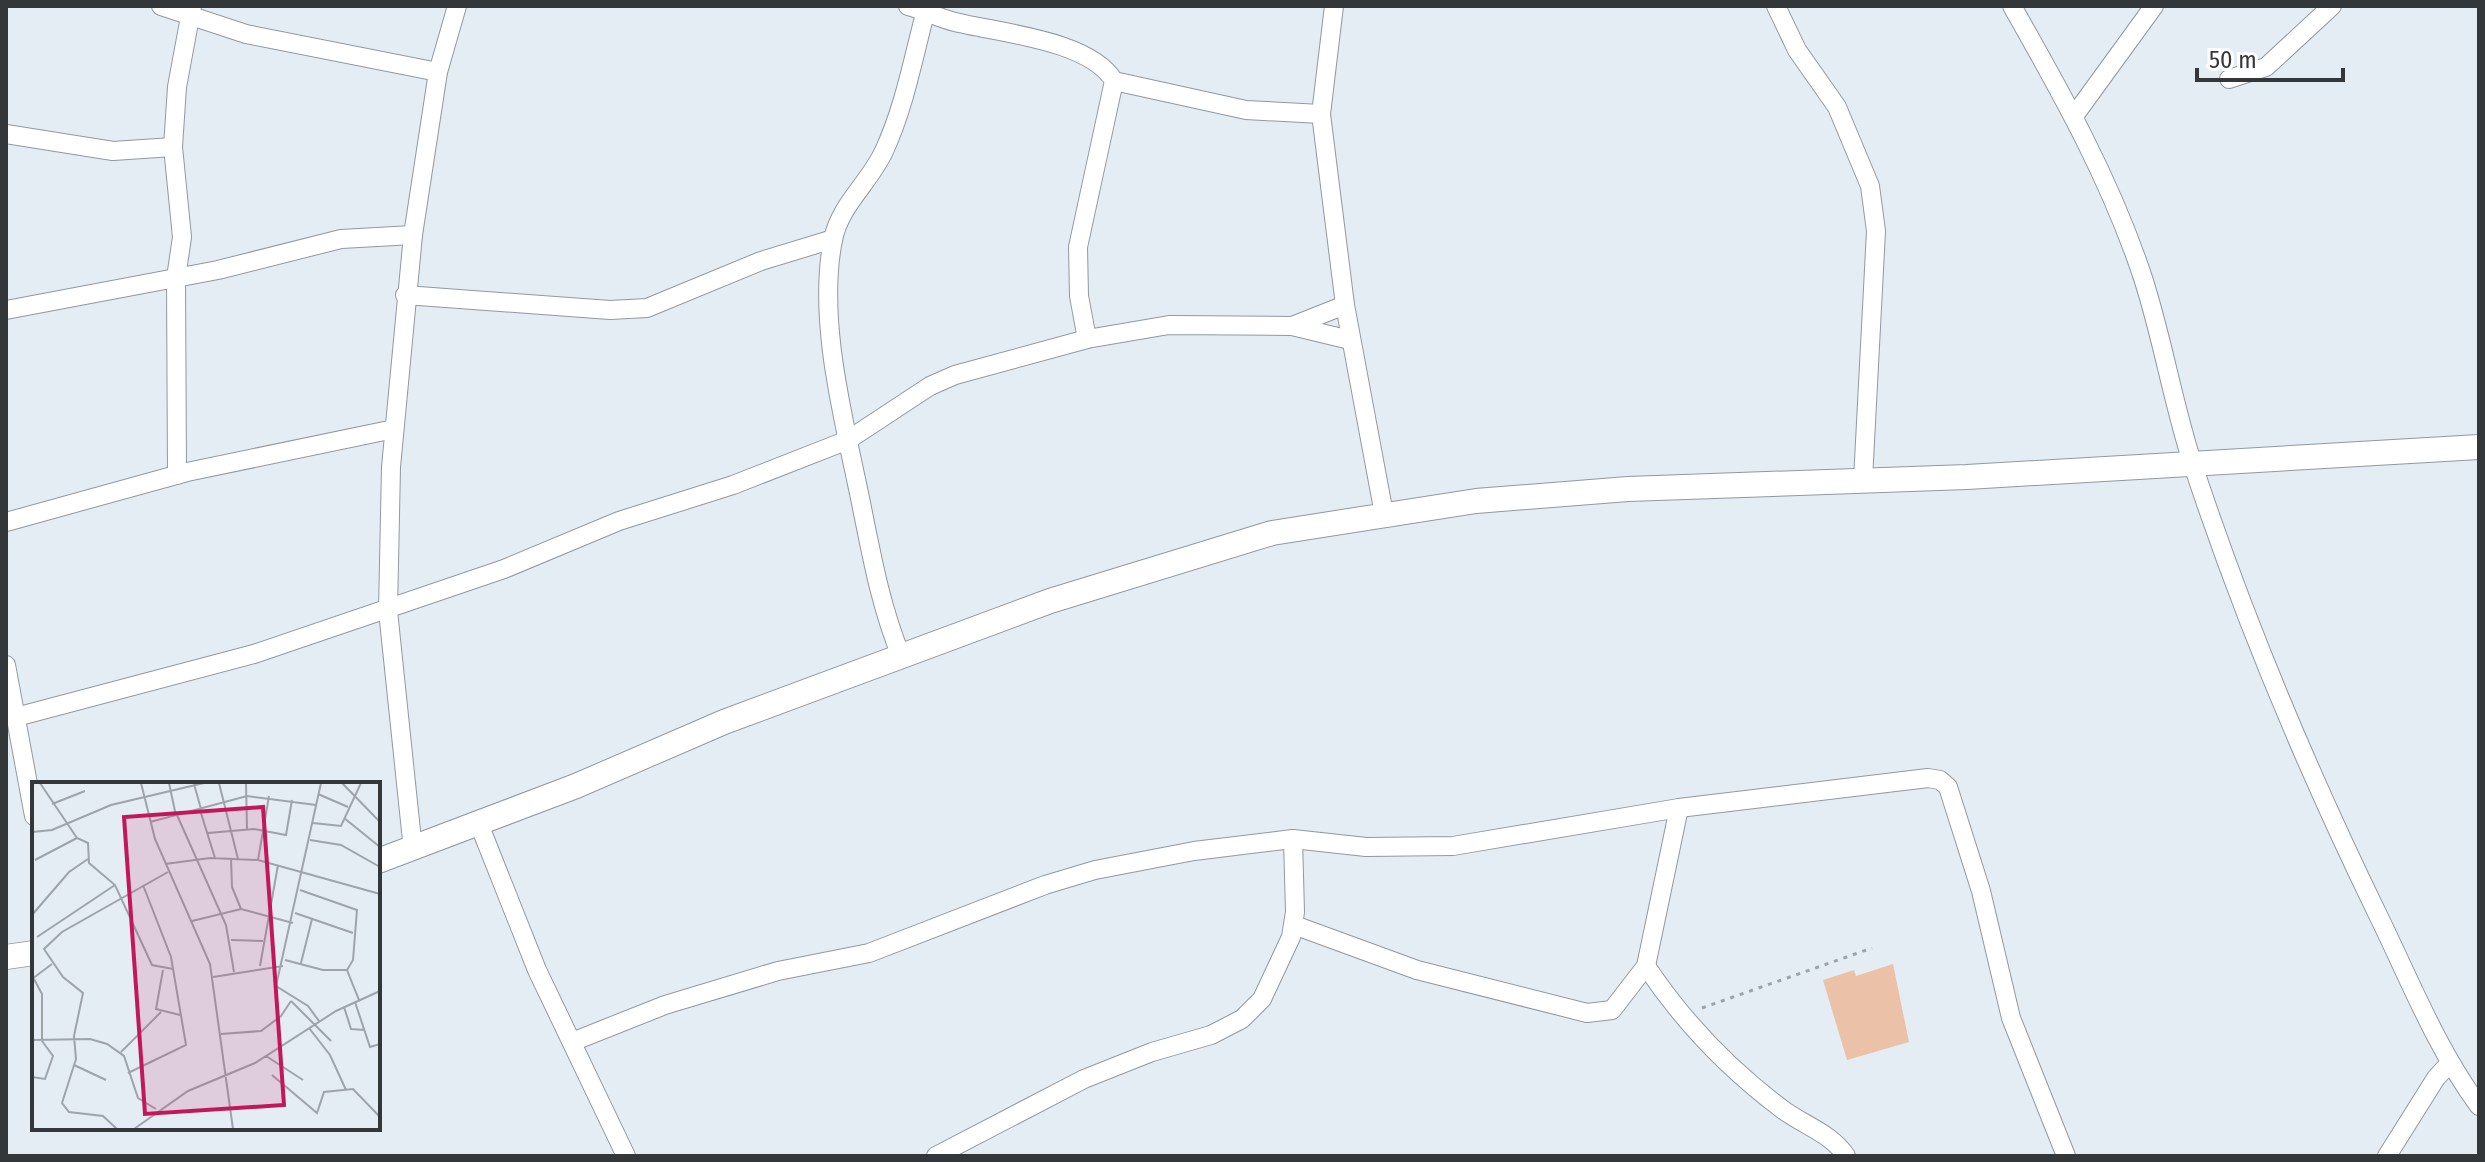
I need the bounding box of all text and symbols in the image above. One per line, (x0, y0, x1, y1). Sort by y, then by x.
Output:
scale bar (2197, 32, 2343, 82)
text: 50 m (2209, 46, 2257, 74)
inset map (32, 782, 380, 1130)

